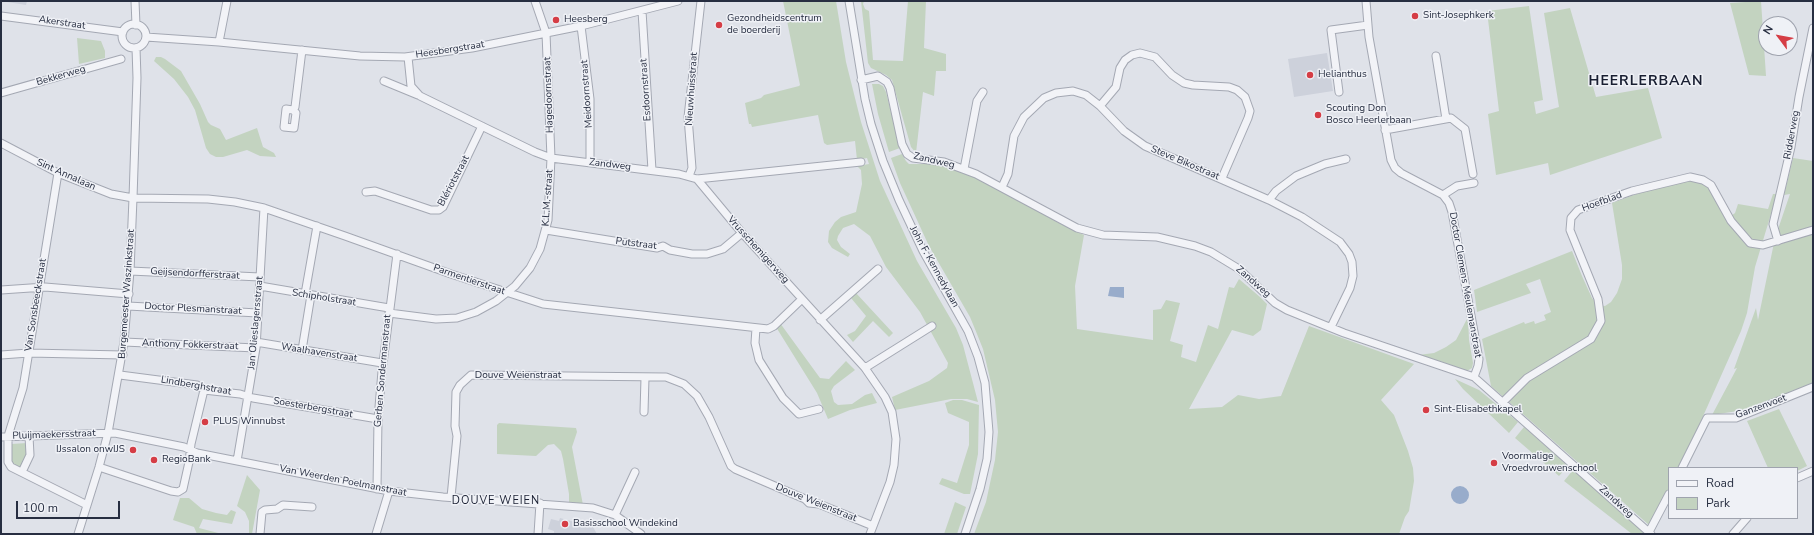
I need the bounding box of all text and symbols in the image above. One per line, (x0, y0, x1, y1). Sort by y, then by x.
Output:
place label: Sint-Josephkerk (1423, 10, 1494, 22)
marker: Sint-Josephkerk (1410, 11, 1420, 21)
place label: Gezondheidscentrum de boerderij (727, 13, 822, 36)
street label: Akerstraat (38, 14, 86, 32)
place label: Heesberg (564, 14, 608, 26)
marker: Heesberg (551, 15, 561, 25)
north arrow (1758, 16, 1798, 56)
marker: Gezondheidscentrum de boerderij (714, 20, 724, 30)
text: N (1760, 22, 1777, 37)
street label: Heesbergstraat (415, 39, 485, 61)
street label: Nieuwhuisstraat (683, 52, 701, 126)
street label: Hagedoornstraat (542, 57, 556, 133)
street label: Esdoornstraat (638, 58, 654, 122)
street label: Meidoornstraat (579, 60, 595, 128)
street label: Bekkerweg (35, 63, 87, 89)
place label: Helianthus (1318, 69, 1367, 81)
marker: Helianthus (1305, 70, 1315, 80)
district label: HEERLERBAAN (1589, 74, 1703, 90)
place label: Scouting Don Bosco Heerlerbaan (1326, 103, 1412, 126)
marker: Scouting Don Bosco Heerlerbaan (1313, 110, 1323, 120)
street label: Ridderweg (1782, 110, 1802, 160)
street label: Steve Bikostraat (1149, 143, 1221, 183)
street label: Zandweg (912, 150, 956, 172)
street label: Blériotstraat (436, 154, 472, 208)
street label: Zandweg (588, 156, 632, 174)
street label: Sint Annalaan (35, 157, 97, 193)
street label: K.L.M.-straat (540, 169, 556, 227)
street label: Hoefblad (1580, 189, 1624, 215)
street label: Doctor Clemens Meulemanstraat (1446, 211, 1484, 359)
street label: Vrusschemigerweg (725, 214, 791, 286)
street label: John F. Kennedylaan (907, 224, 961, 310)
street label: Burgemeester Waszinkstraat (116, 229, 138, 359)
street label: Putstraat (615, 236, 657, 252)
street label: Van Sonsbeeckstraat (23, 258, 49, 352)
street label: Parmentierstraat (432, 262, 506, 298)
street label: Zandweg (1233, 264, 1273, 300)
street label: Geijsendorfferstraat (150, 266, 240, 282)
street label: Jan Olieslagersstraat (246, 276, 266, 370)
street label: Schipholstraat (291, 287, 357, 309)
street label: Doctor Plesmanstraat (144, 300, 242, 318)
street label: Gerben Sondermanstraat (372, 314, 394, 428)
street label: Anthony Fokkerstraat (142, 337, 238, 353)
street label: Waalhavenstraat (280, 341, 358, 365)
street label: Douve Weienstraat (475, 370, 561, 382)
street label: Lindberghstraat (160, 374, 232, 398)
street label: Ganzenvoet (1734, 392, 1788, 422)
street label: Soesterbergstraat (272, 395, 354, 421)
place label: Sint-Elisabethkapel (1434, 404, 1522, 416)
marker: Sint-Elisabethkapel (1421, 405, 1431, 415)
place label: PLUS Winnubst (213, 416, 285, 428)
marker: PLUS Winnubst (200, 417, 210, 427)
street label: Pluijmaekersstraat (12, 428, 96, 442)
place label: IJssalon onwIJS (56, 444, 125, 456)
marker: IJssalon onwIJS (128, 445, 138, 455)
place label: Voormalige Vroedvrouwenschool (1502, 451, 1597, 474)
place label: RegioBank (162, 454, 210, 466)
marker: RegioBank (149, 455, 159, 465)
marker: Voormalige Vroedvrouwenschool (1489, 458, 1499, 468)
street label: Van Weerden Poelmanstraat (278, 463, 408, 499)
legend (1668, 467, 1798, 519)
text: Road (1706, 475, 1734, 491)
street label: Douve Weienstraat (774, 481, 858, 525)
street label: Zandweg (1596, 483, 1636, 521)
scale bar (18, 493, 122, 519)
district label: DOUVE WEIEN (452, 494, 540, 508)
text: Park (1706, 495, 1730, 511)
text: 100 m (23, 500, 58, 516)
place label: Basisschool Windekind (573, 518, 678, 530)
marker: Basisschool Windekind (560, 519, 570, 529)

